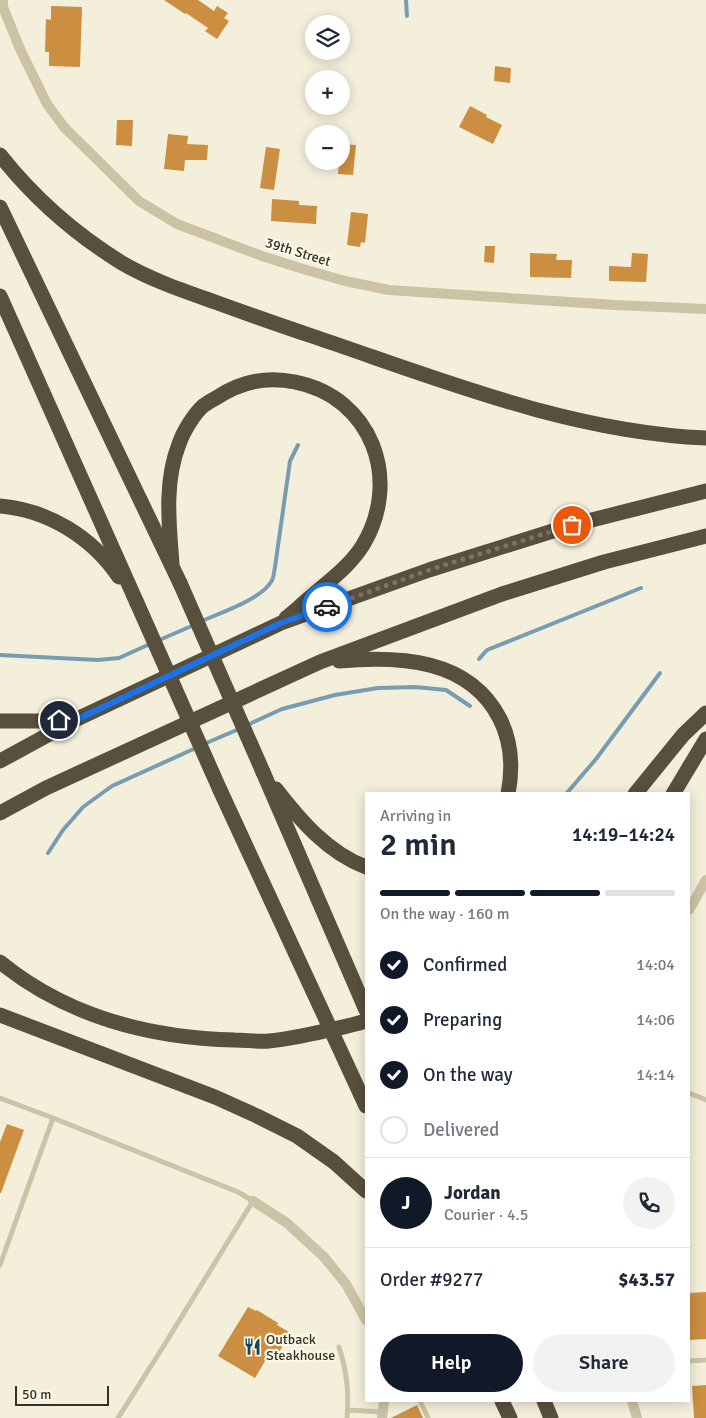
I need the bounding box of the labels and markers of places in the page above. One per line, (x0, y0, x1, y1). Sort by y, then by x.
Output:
pin (551, 504, 593, 546)
pin (38, 699, 80, 741)
place label: Outback Steakhouse (266, 1331, 335, 1364)
restaurant icon: Outback Steakhouse (242, 1337, 262, 1357)

